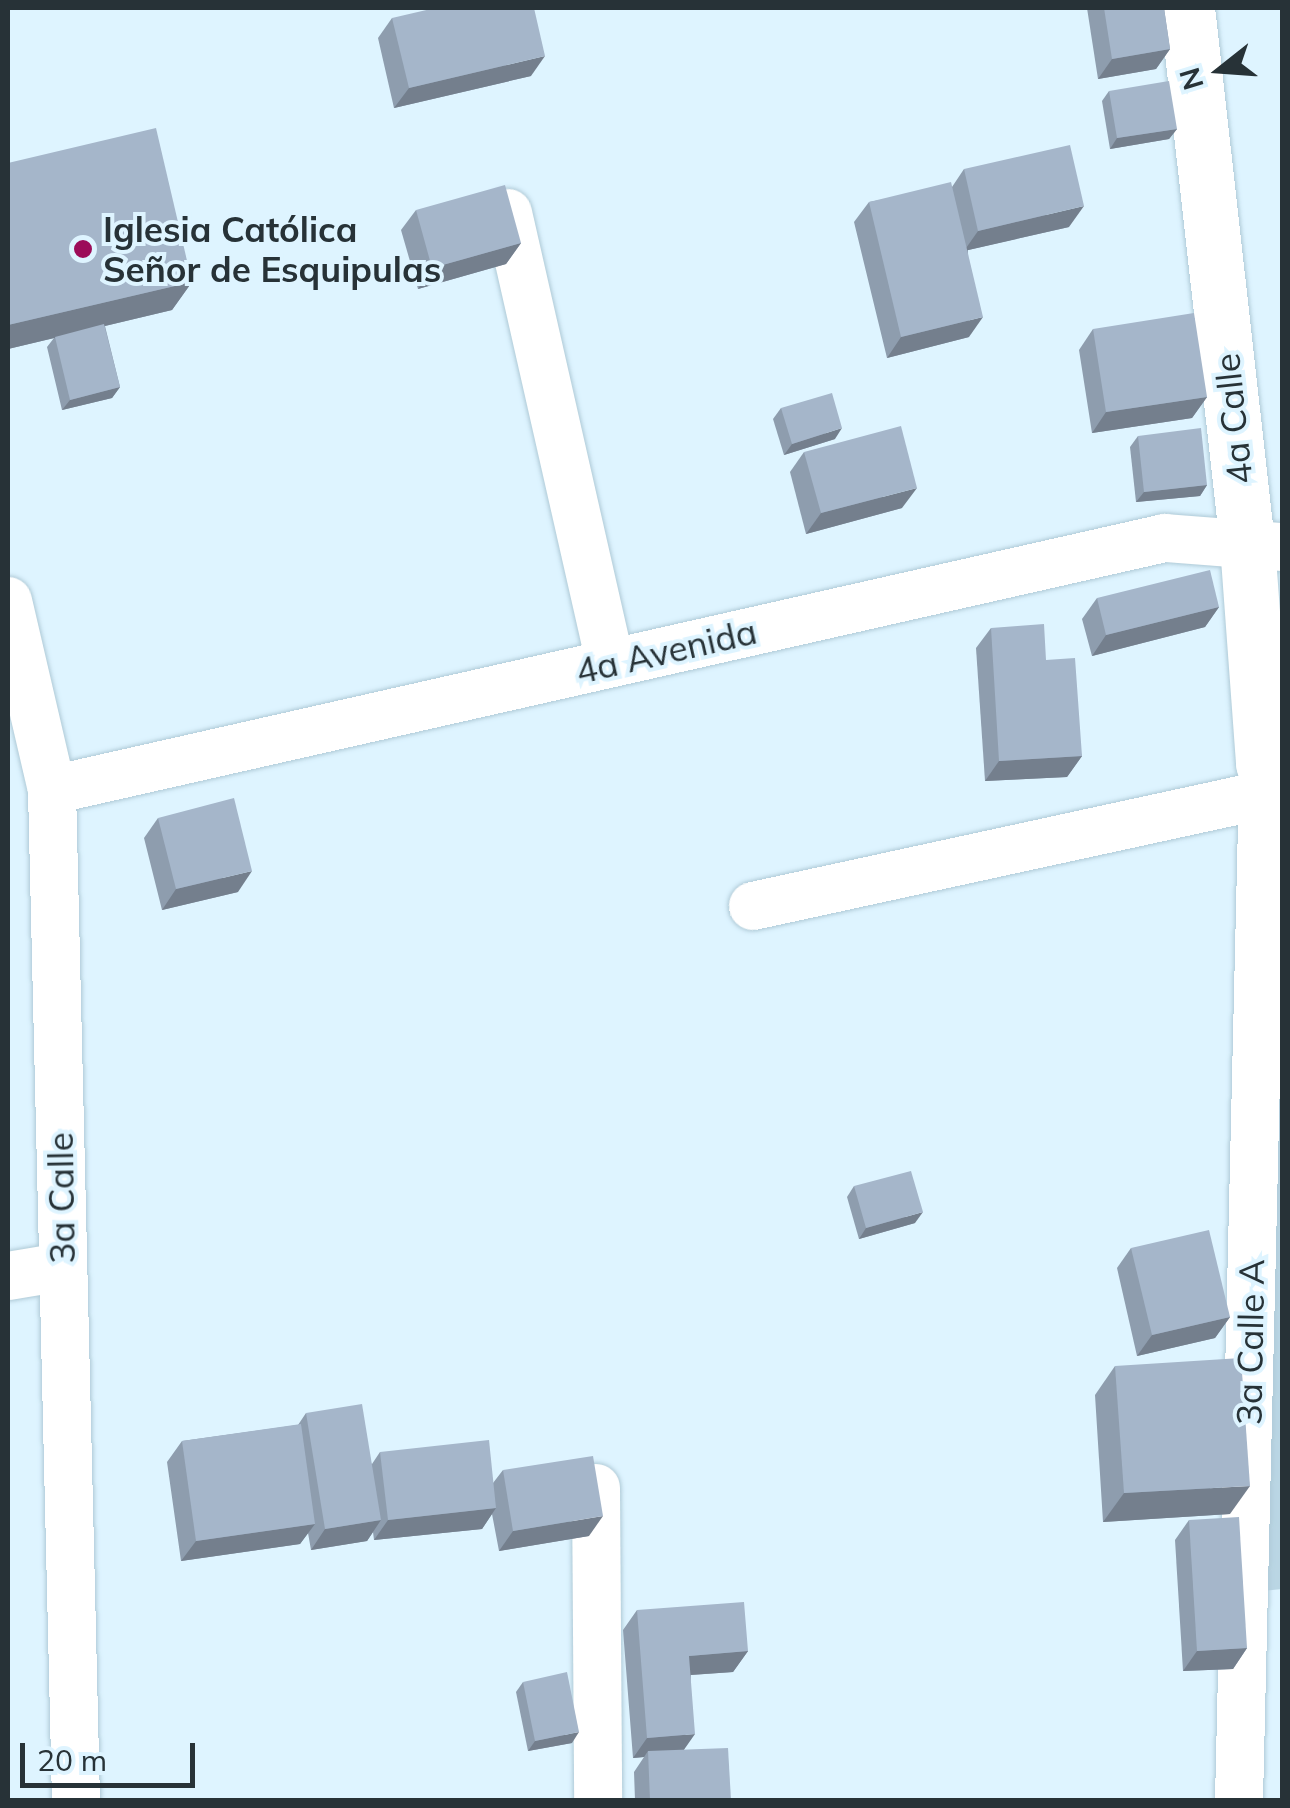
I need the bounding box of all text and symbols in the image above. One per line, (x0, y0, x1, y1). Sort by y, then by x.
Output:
north arrow (1170, 20, 1270, 120)
text: N (1171, 64, 1211, 94)
place label: Iglesia Católica Señor de Esquipulas (103, 208, 441, 290)
marker: Iglesia Católica Señor de Esquipulas (72, 238, 94, 260)
street label: 4a Calle (1205, 352, 1261, 486)
street label: 4a Avenida (572, 610, 760, 692)
street label: 3a Calle (39, 1132, 83, 1264)
street label: 3a Calle A (1228, 1259, 1272, 1425)
scale bar (25, 1723, 200, 1785)
text: 20 m (37, 1741, 107, 1779)

